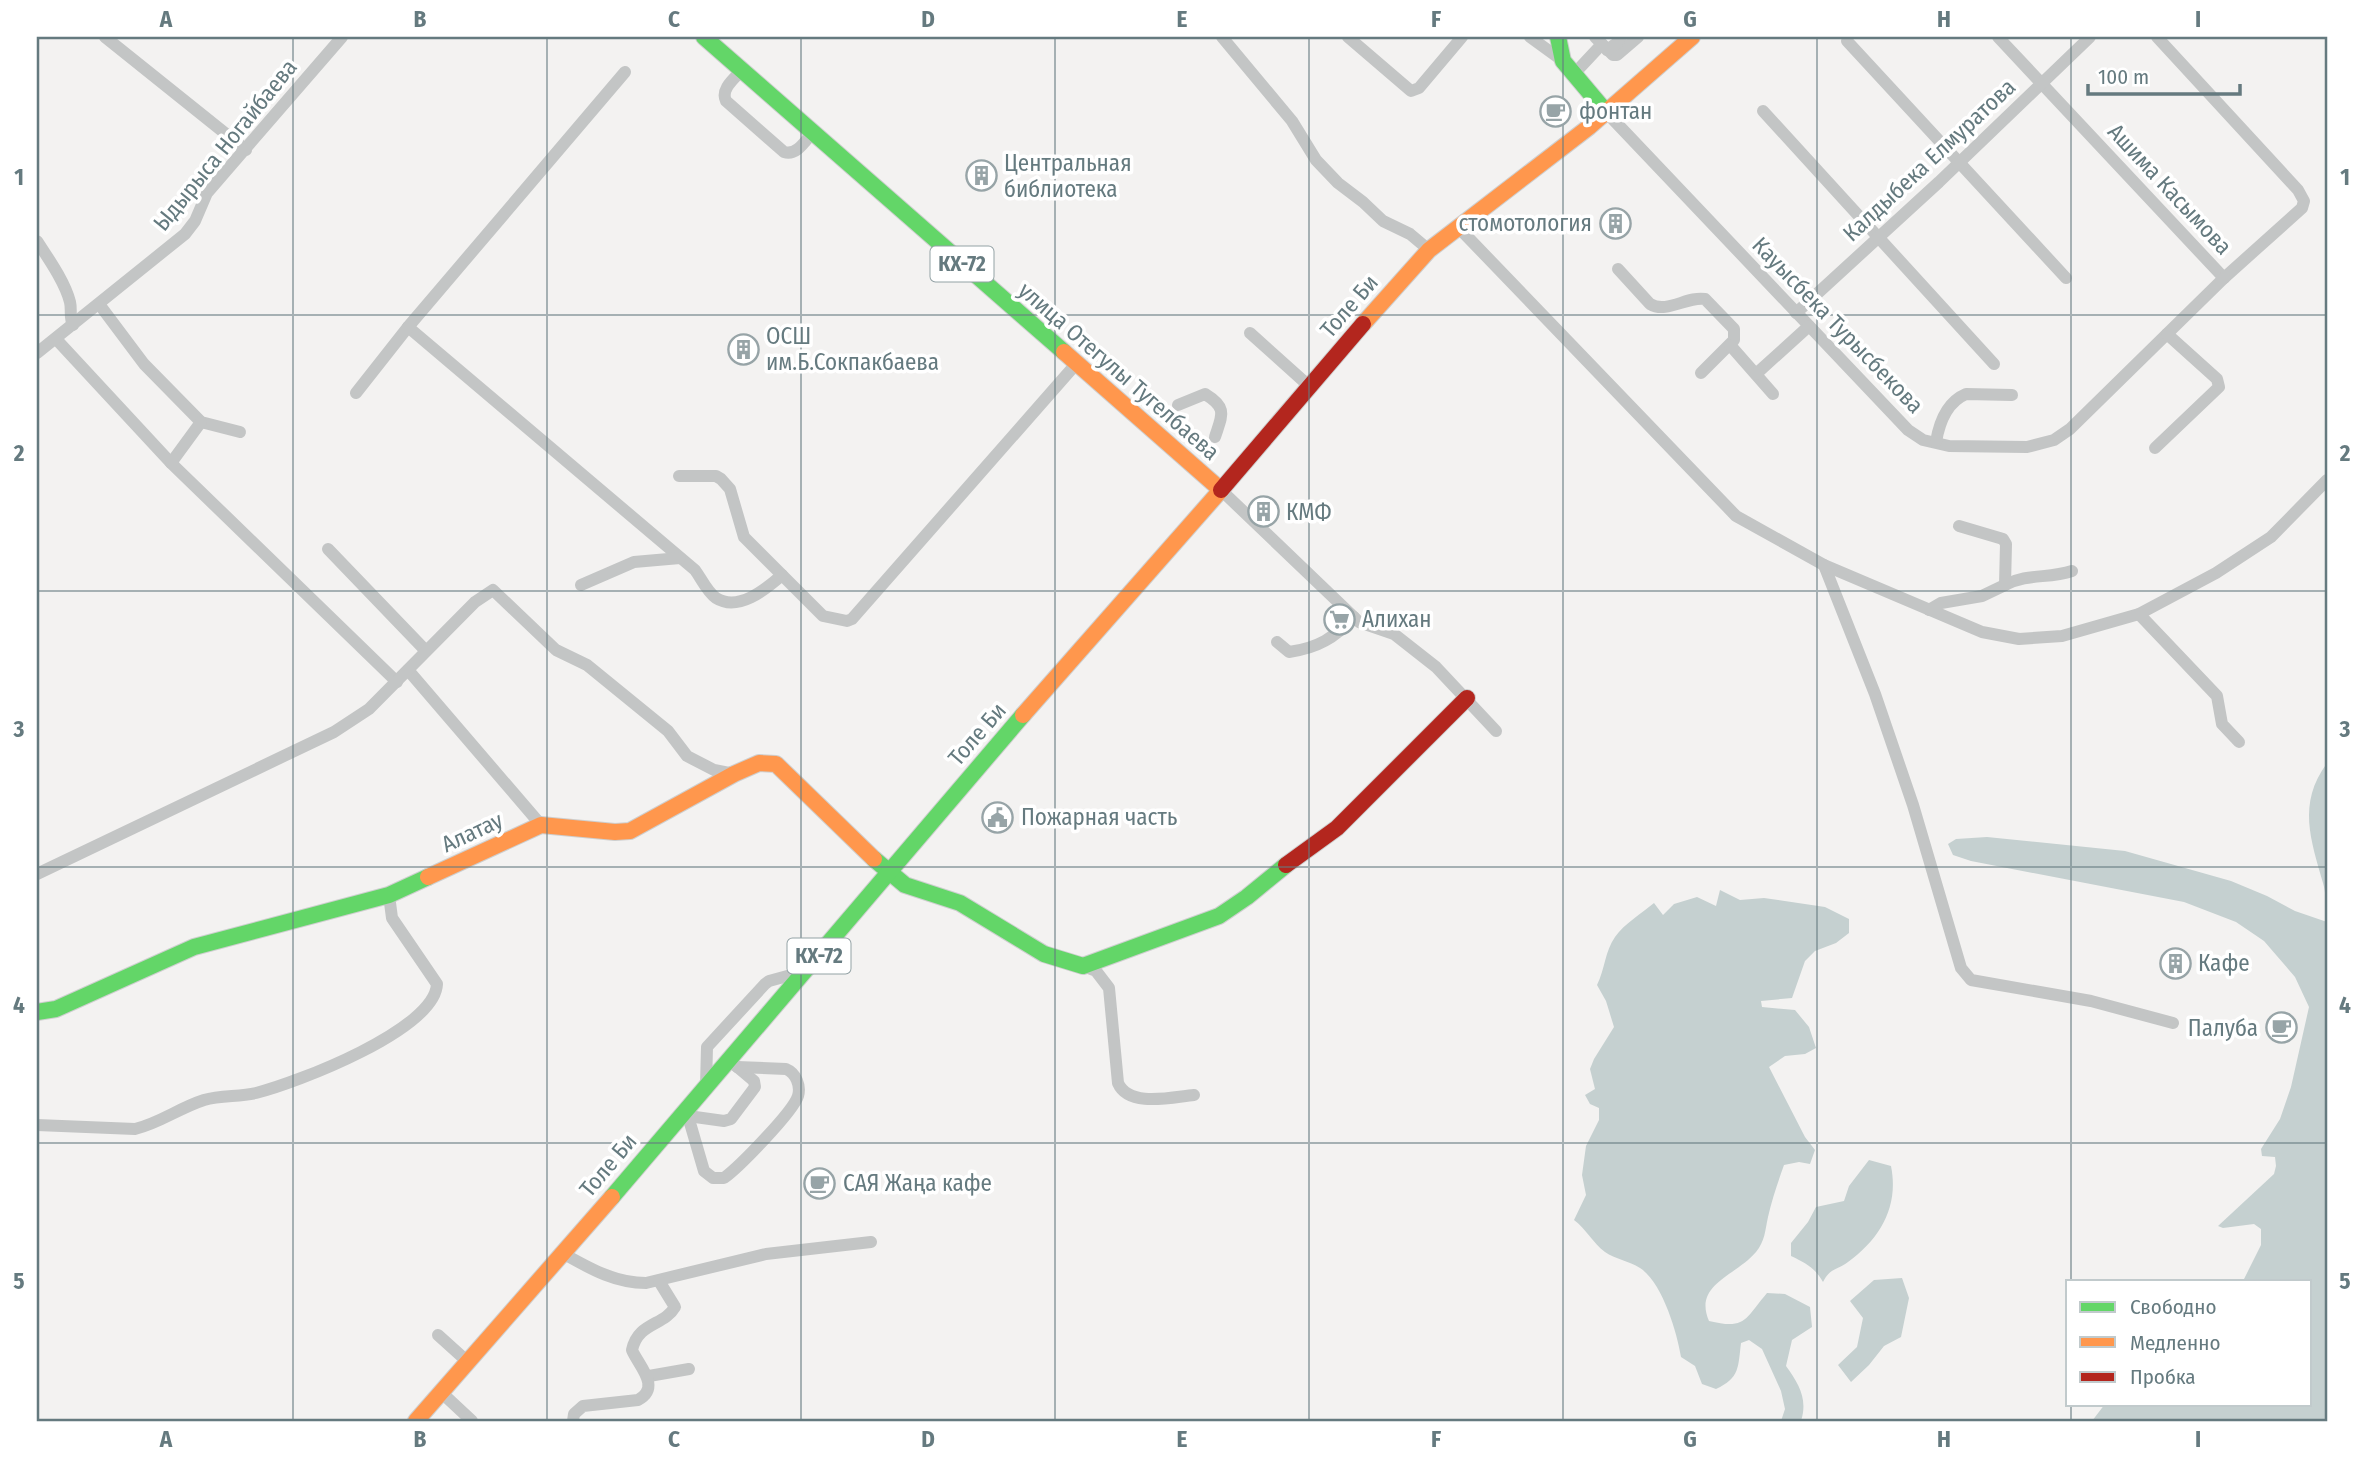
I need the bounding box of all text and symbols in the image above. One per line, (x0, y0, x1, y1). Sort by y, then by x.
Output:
text: A (159, 5, 173, 33)
text: B (414, 5, 427, 33)
text: C (668, 5, 680, 33)
text: D (921, 5, 935, 33)
text: E (1177, 5, 1188, 33)
text: F (1431, 5, 1441, 33)
text: G (1683, 5, 1697, 33)
text: H (1937, 5, 1951, 33)
text: I (2195, 5, 2201, 33)
scale bar (2088, 52, 2240, 96)
street label: Ыдырыса Ногайбаева (147, 54, 303, 236)
text: 100 m (2098, 64, 2149, 90)
street label: Калдыбека Елмуратова (1837, 73, 2021, 247)
cafe icon: фонтан (1539, 94, 1573, 128)
place label: фонтан (1579, 97, 1652, 125)
street label: Ашима Касымова (2102, 118, 2238, 260)
place label: Центральная библиотека (1004, 149, 1132, 203)
building icon: Центральная библиотека (964, 159, 998, 193)
text: 1 (14, 163, 24, 191)
text: 1 (2340, 163, 2350, 191)
building icon: стомотология (1598, 206, 1632, 240)
place label: стомотология (1459, 209, 1592, 237)
street label: Кауысбека Турысбекова (1746, 231, 1930, 419)
road number: КХ-72 (930, 246, 993, 282)
street label: Толе Би (1314, 269, 1384, 343)
street label: улица Отегулы Тугелбаева (1013, 276, 1225, 466)
place label: ОСШ им.Б.Сокпакбаева (766, 322, 939, 376)
building icon: ОСШ им.Б.Сокпакбаева (726, 332, 760, 366)
text: 2 (13, 439, 25, 467)
text: 2 (2339, 439, 2351, 467)
building icon: КМФ (1246, 495, 1280, 529)
place label: КМФ (1286, 498, 1331, 526)
supermarket icon: Алихан (1322, 602, 1356, 636)
place label: Алихан (1362, 605, 1432, 633)
street label: Толе Би (942, 697, 1012, 771)
text: 3 (13, 715, 25, 743)
text: 3 (2339, 715, 2351, 743)
public building icon: Пожарная часть (981, 800, 1015, 834)
place label: Пожарная часть (1021, 803, 1178, 831)
street label: Алатау (437, 805, 508, 858)
road number: КХ-72 (788, 939, 850, 974)
building icon: Кафе (2158, 946, 2192, 980)
place label: Кафе (2198, 949, 2250, 977)
text: 4 (13, 991, 25, 1019)
text: 4 (2339, 991, 2351, 1019)
cafe icon: Палуба (2264, 1011, 2298, 1045)
place label: Палуба (2188, 1014, 2258, 1042)
street label: Толе Би (573, 1128, 643, 1202)
cafe icon: САЯ Жаңа кафе (803, 1166, 837, 1200)
place label: САЯ Жаңа кафе (843, 1169, 992, 1197)
text: 5 (13, 1267, 25, 1295)
text: 5 (2339, 1267, 2351, 1295)
legend (2066, 1280, 2312, 1406)
text: Свободно (2130, 1294, 2216, 1320)
text: Медленно (2130, 1330, 2220, 1356)
text: Пробка (2130, 1364, 2196, 1390)
text: A (159, 1425, 173, 1453)
text: B (414, 1425, 427, 1453)
text: C (668, 1425, 680, 1453)
text: D (921, 1425, 935, 1453)
text: E (1177, 1425, 1188, 1453)
text: F (1431, 1425, 1441, 1453)
text: G (1683, 1425, 1697, 1453)
text: H (1937, 1425, 1951, 1453)
text: I (2195, 1425, 2201, 1453)

